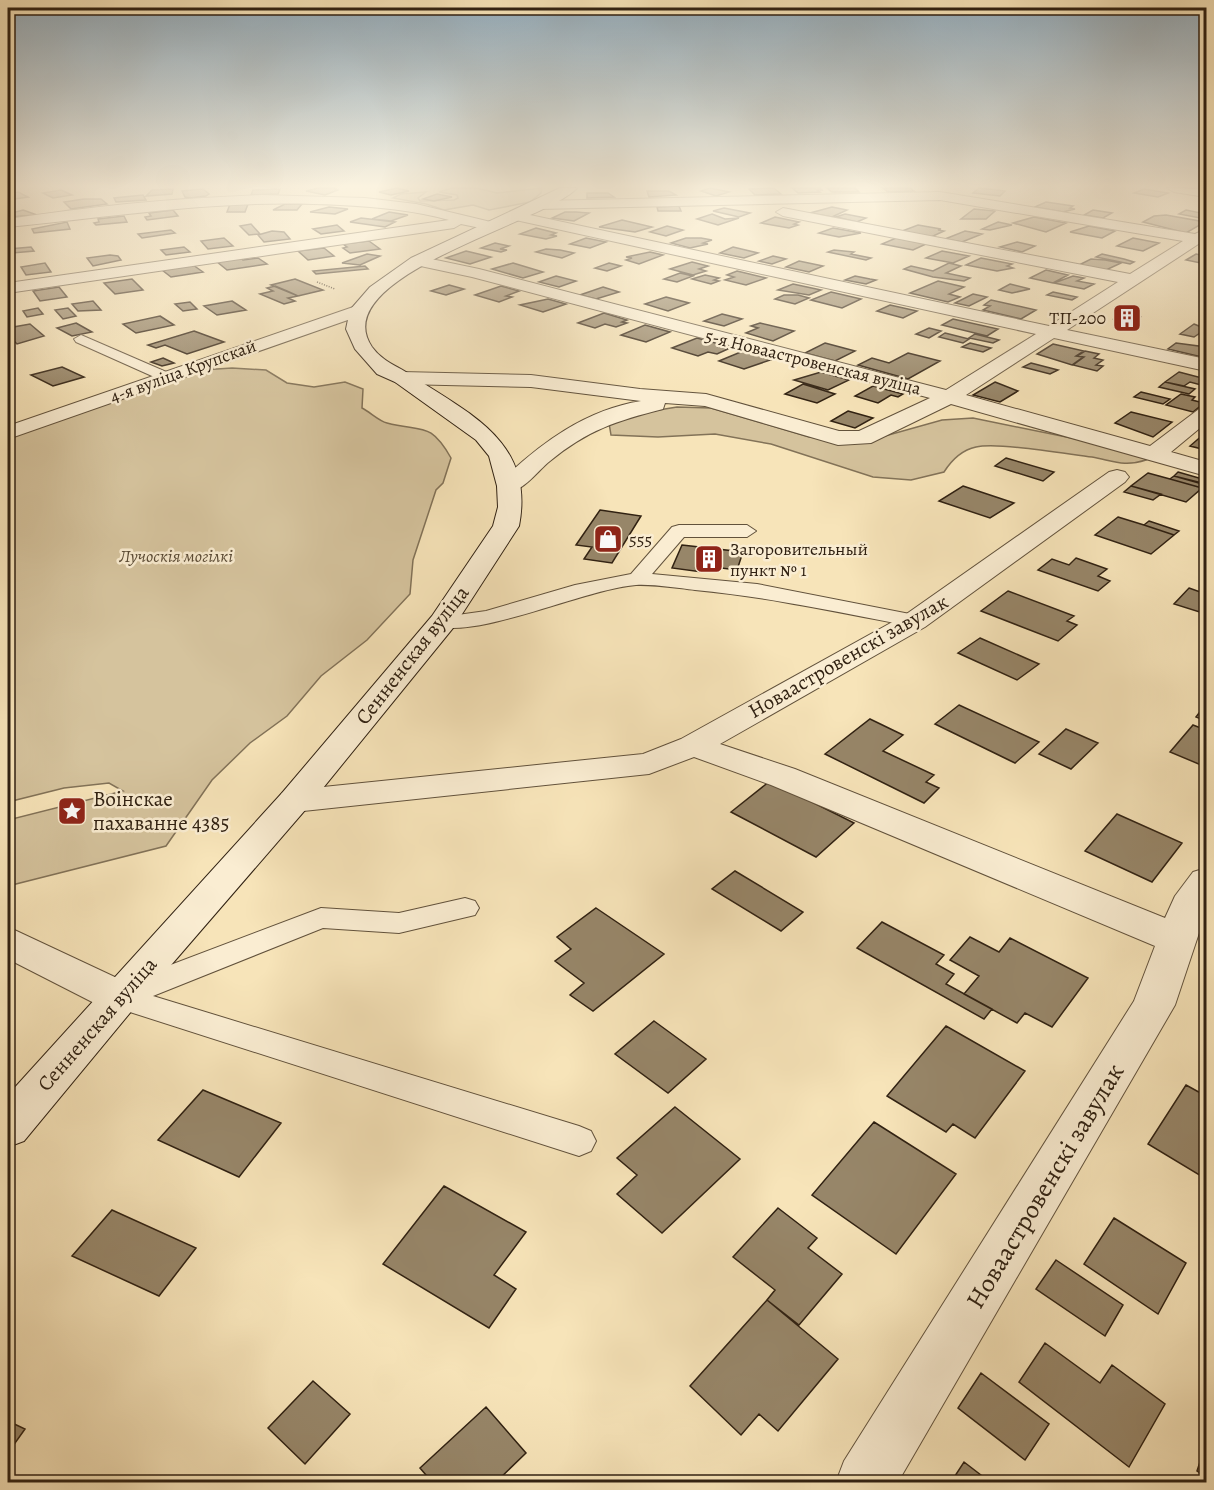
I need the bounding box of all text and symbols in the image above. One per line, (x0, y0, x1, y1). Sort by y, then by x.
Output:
building icon: ТП-200 (1111, 302, 1143, 334)
place label: ТП-200 (1049, 306, 1106, 330)
street label: 5-я Новаастровенская вуліца (702, 324, 924, 401)
street label: 4-я вуліца Крупскай (107, 333, 259, 409)
shop icon: 555 (592, 523, 624, 555)
place label: 555 (629, 527, 652, 551)
place label: Загоровительный пункт № 1 (730, 537, 868, 582)
building icon: Загоровительный пункт № 1 (693, 543, 725, 575)
park label: Лучоскія могілкі (118, 544, 233, 568)
street label: Сенненская вуліца (349, 579, 475, 730)
street label: Новаастровенскі завулак (743, 587, 953, 725)
place label: Воінскае пахаванне 4385 (93, 785, 229, 837)
place icon: Воінскае пахаванне 4385 (56, 795, 88, 827)
street label: Сенненская вуліца (31, 951, 163, 1097)
street label: Новаастровенскі завулак (958, 1057, 1132, 1315)

